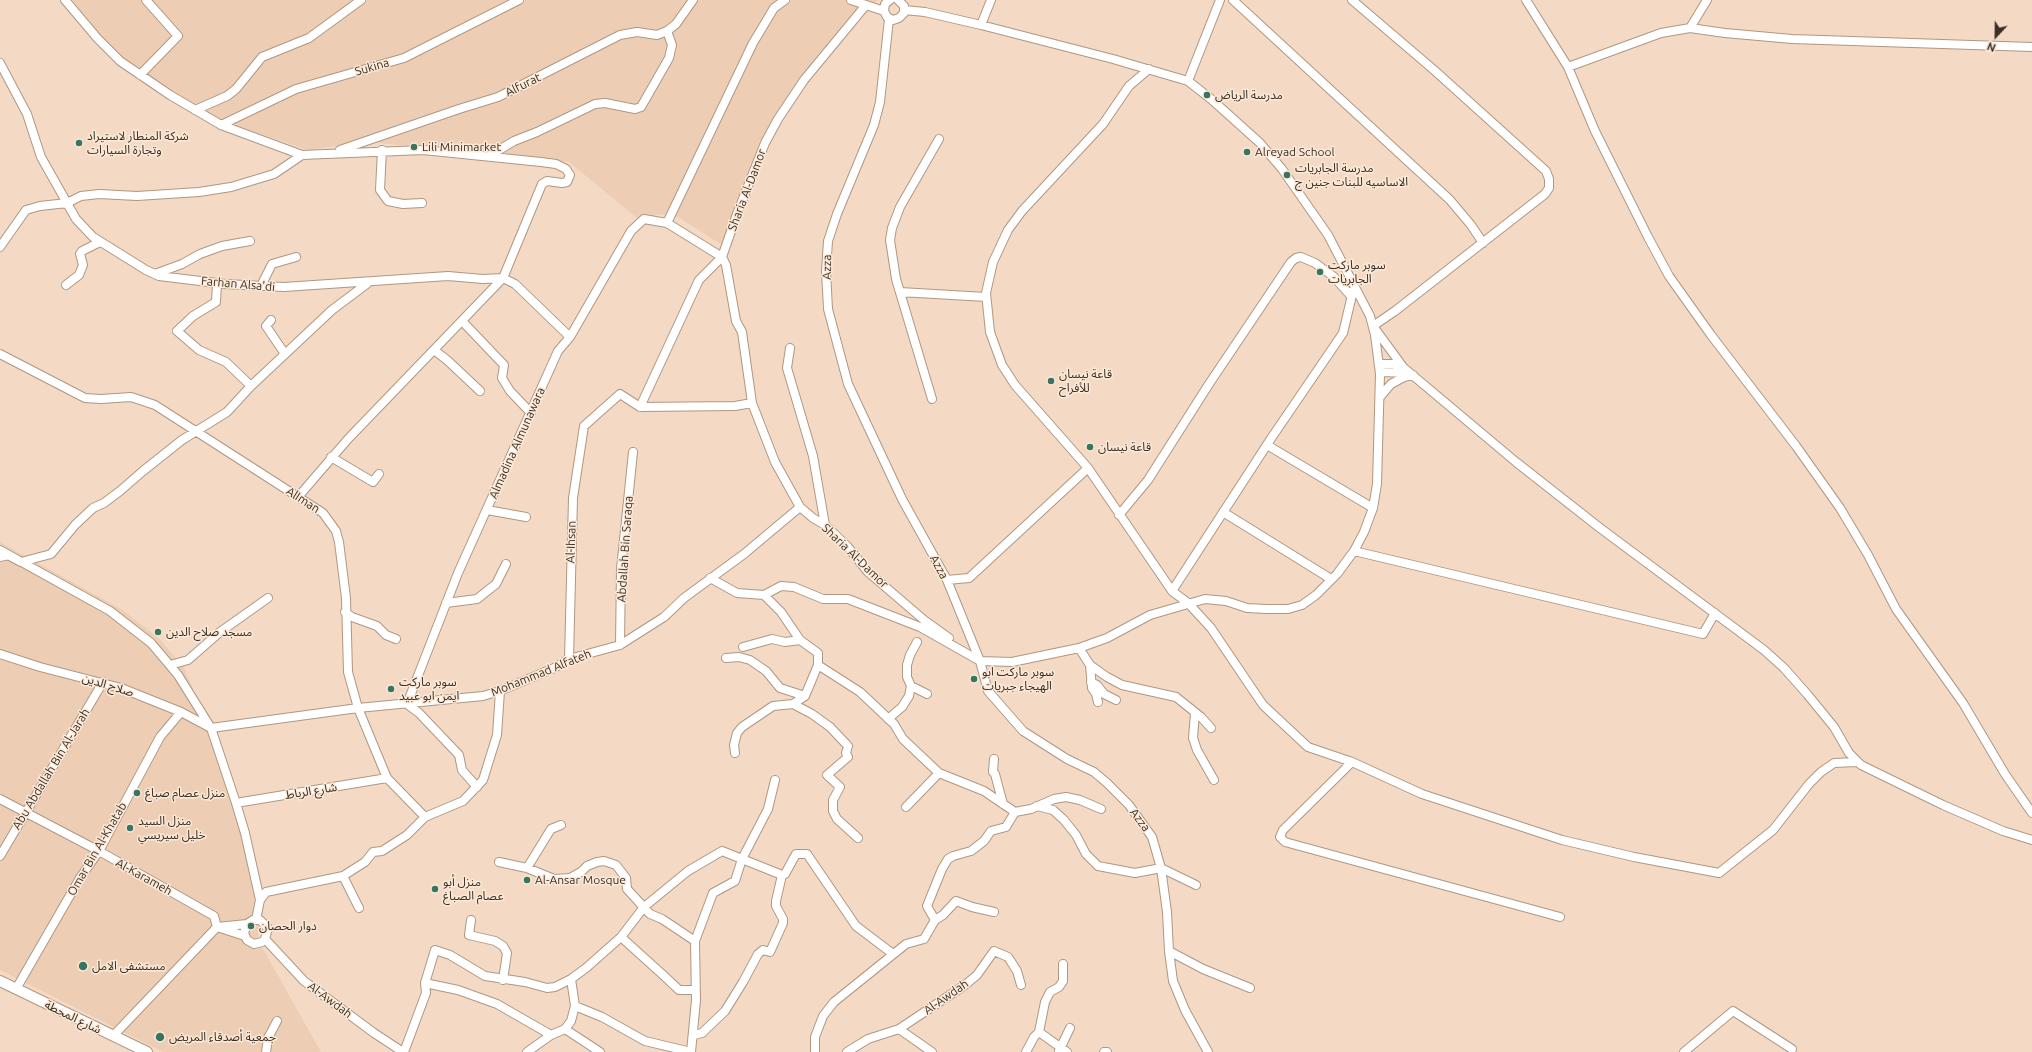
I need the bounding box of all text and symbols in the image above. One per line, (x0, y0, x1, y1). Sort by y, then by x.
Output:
north arrow (1976, 16, 2016, 56)
text: N (1985, 40, 1998, 54)
street label: Sukina (353, 55, 391, 79)
street label: Alfurat (503, 70, 543, 100)
place label: مدرسة الرياض (1215, 88, 1283, 102)
marker: مدرسة الرياض (1202, 90, 1212, 100)
place label: شركة المنطار لاستيراد وتجارة السيارات (87, 129, 189, 157)
marker: شركة المنطار لاستيراد وتجارة السيارات (74, 138, 84, 148)
place label: Lili Minimarket (422, 140, 501, 154)
marker: Lili Minimarket (409, 142, 419, 152)
place label: Alreyad School (1255, 145, 1335, 159)
street label: Sharia Al-Damor (725, 147, 769, 233)
marker: Alreyad School (1242, 147, 1252, 157)
place label: مدرسة الجابريات الاساسيه للبنات جنين ج (1295, 161, 1408, 189)
marker: مدرسة الجابريات الاساسيه للبنات جنين ج (1282, 170, 1292, 180)
street label: Azza (820, 254, 834, 280)
place label: سوبر ماركت الجابريات (1328, 258, 1386, 286)
marker: سوبر ماركت الجابريات (1315, 267, 1325, 277)
street label: Farhan Alsa'di (200, 274, 276, 294)
place label: قاعة نيسان للأفراح (1059, 367, 1112, 395)
marker: قاعة نيسان للأفراح (1046, 376, 1056, 386)
street label: Almadina Almunawara (486, 385, 548, 501)
place label: قاعة نيسان (1098, 440, 1151, 454)
marker: قاعة نيسان (1085, 442, 1095, 452)
street label: AlIman (283, 484, 323, 516)
street label: Abdallah Bin Saraqa (614, 495, 636, 603)
street label: Al-Ihsan (563, 520, 579, 564)
street label: Sharia Al-Damor (819, 521, 891, 591)
street label: Azza (927, 553, 951, 581)
place label: مسجد صلاح الدين (166, 625, 252, 639)
marker: مسجد صلاح الدين (153, 627, 163, 637)
street label: Mohammad Alfateh (489, 646, 593, 700)
place label: سوبر ماركت ابو الهيجاء جبريات (982, 665, 1054, 693)
street label: صلاح الدين (80, 670, 136, 700)
marker: سوبر ماركت ابو الهيجاء جبريات (969, 674, 979, 684)
place label: سوبر ماركت ايمن ابو عبيد (399, 675, 459, 703)
marker: سوبر ماركت ايمن ابو عبيد (386, 684, 396, 694)
street label: Abu Abdallah Bin Al-Jarah (9, 706, 93, 832)
street label: شارع الرباط (284, 780, 338, 802)
place label: منزل عصام صباغ (145, 786, 225, 800)
marker: منزل عصام صباغ (132, 788, 142, 798)
street label: Omar Bin Al-Khatab (64, 800, 130, 898)
street label: Azza (1127, 806, 1153, 834)
place label: منزل السيد خليل سيريسي (138, 814, 206, 842)
marker: منزل السيد خليل سيريسي (125, 823, 135, 833)
street label: Al-Karameh (113, 856, 175, 898)
place label: Al-Ansar Mosque (535, 873, 626, 887)
place label: منزل أبو عصام الصباغ (443, 875, 504, 903)
marker: Al-Ansar Mosque (522, 875, 532, 885)
marker: منزل أبو عصام الصباغ (430, 884, 440, 894)
place label: دوار الحصان (259, 919, 317, 933)
marker: دوار الحصان (246, 921, 256, 931)
place label: مستشفى الامل (92, 959, 166, 973)
marker: مستشفى الامل (77, 960, 89, 972)
street label: Al-Awdah (921, 976, 971, 1018)
street label: Al-Awdah (305, 979, 355, 1021)
street label: شارع المحطة (42, 997, 104, 1037)
place label: جمعية أصدقاء المريض (169, 1030, 276, 1044)
marker: جمعية أصدقاء المريض (154, 1031, 166, 1043)

